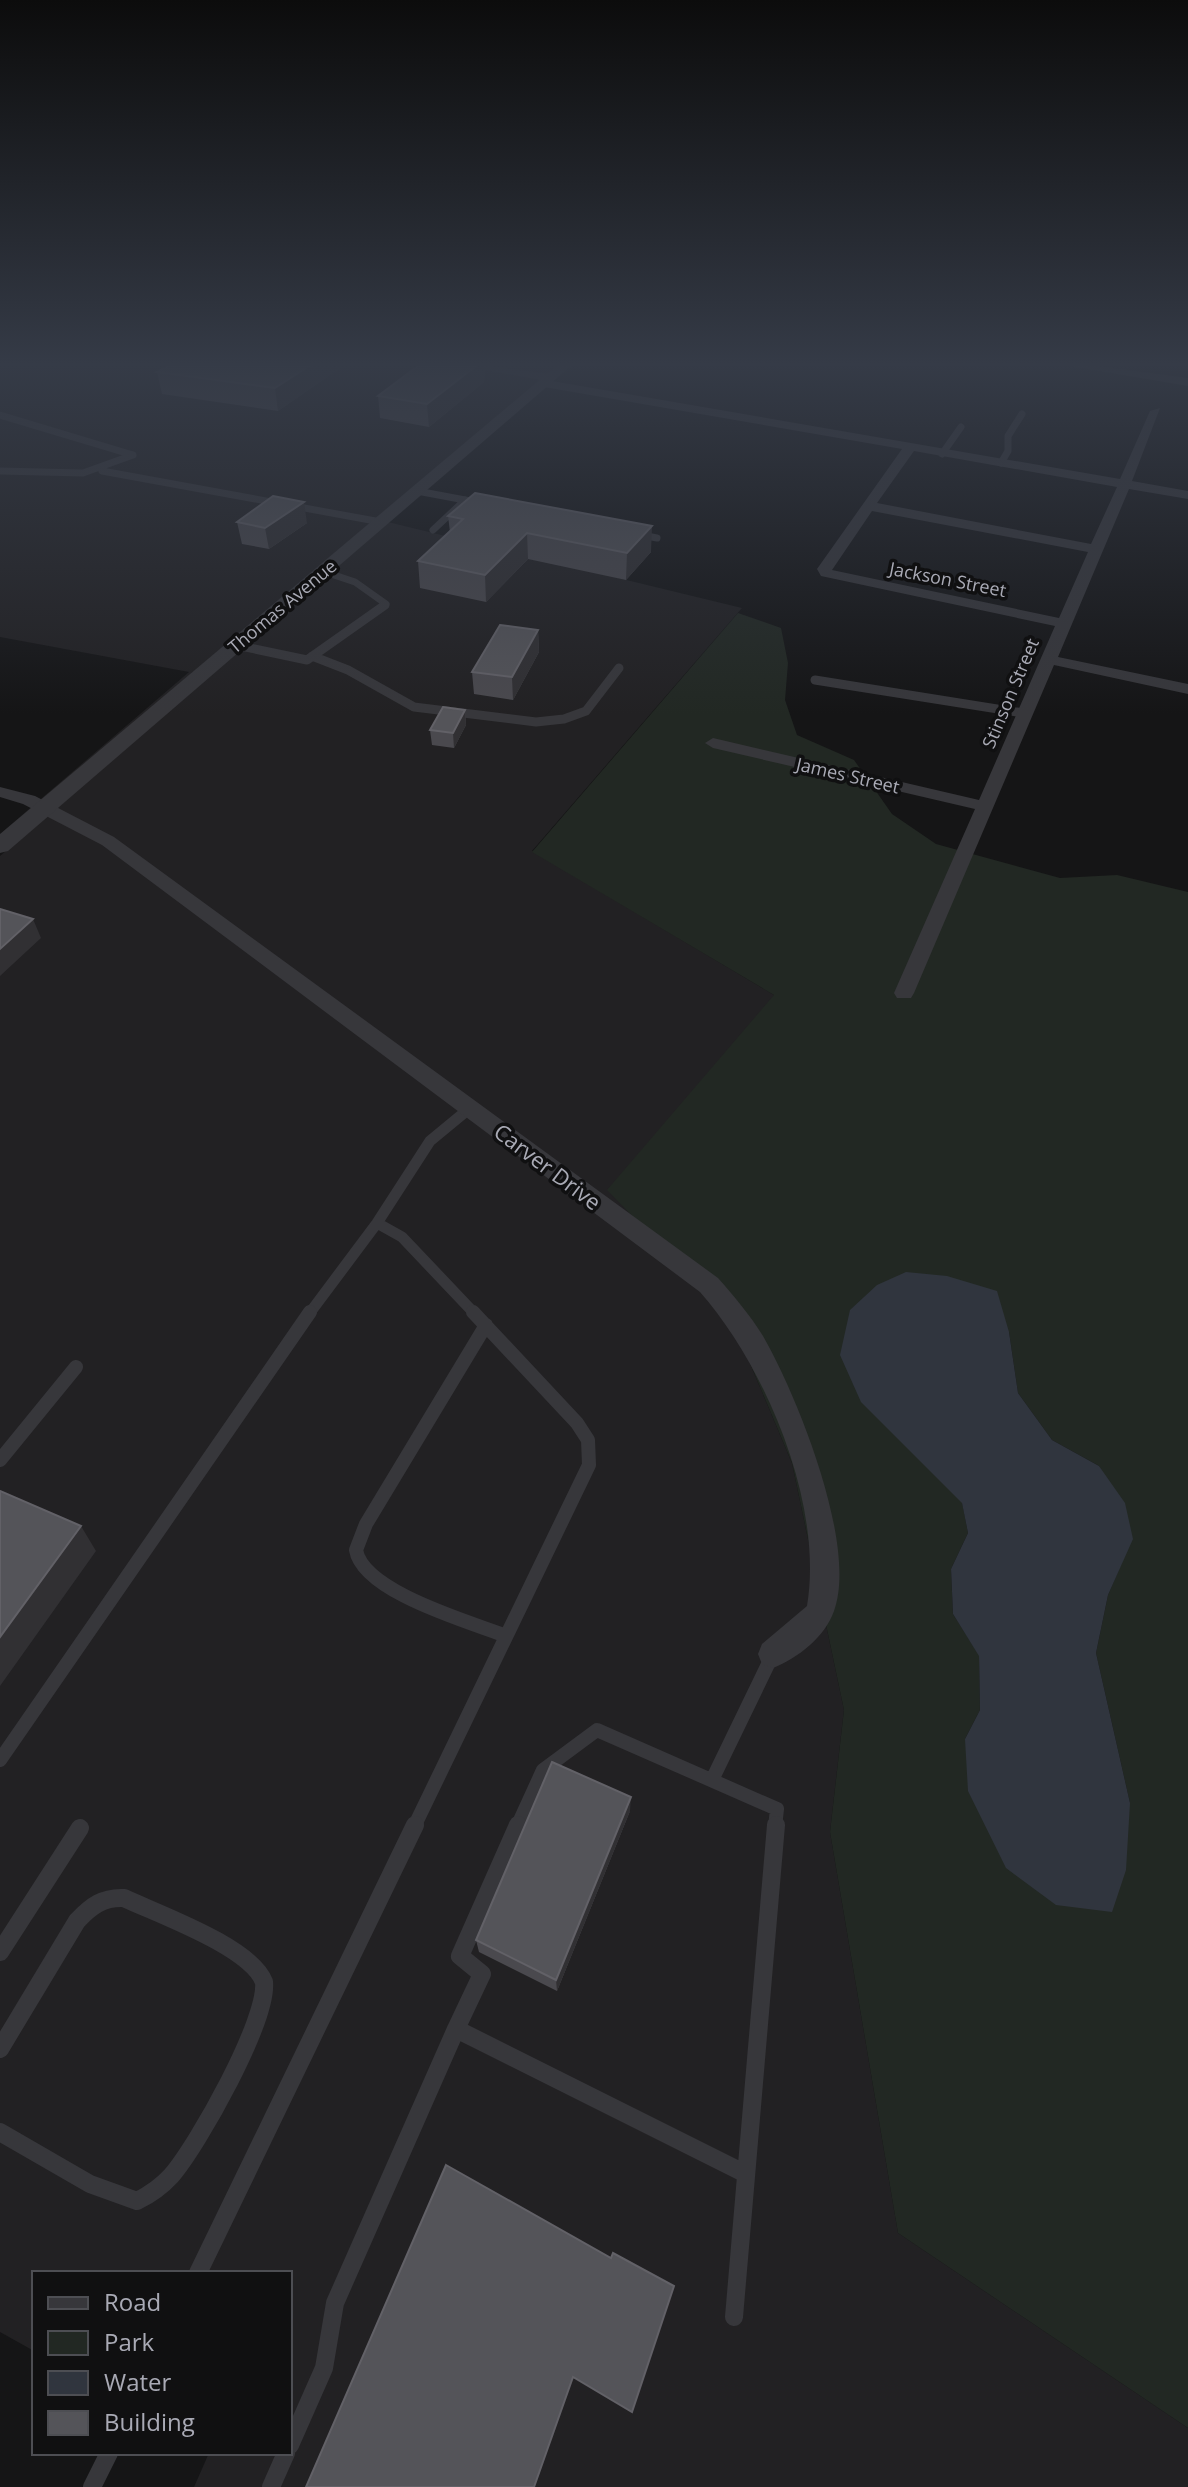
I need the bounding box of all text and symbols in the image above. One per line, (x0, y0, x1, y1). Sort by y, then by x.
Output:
street label: Thomas Avenue (223, 554, 341, 658)
street label: Jackson Street (886, 556, 1008, 602)
street label: Stinson Street (976, 634, 1044, 752)
street label: James Street (792, 751, 902, 799)
street label: Carver Drive (488, 1116, 608, 1216)
legend (32, 2271, 292, 2455)
text: Road (104, 2285, 161, 2318)
text: Park (104, 2325, 155, 2358)
text: Water (104, 2365, 172, 2398)
text: Building (104, 2405, 195, 2438)

